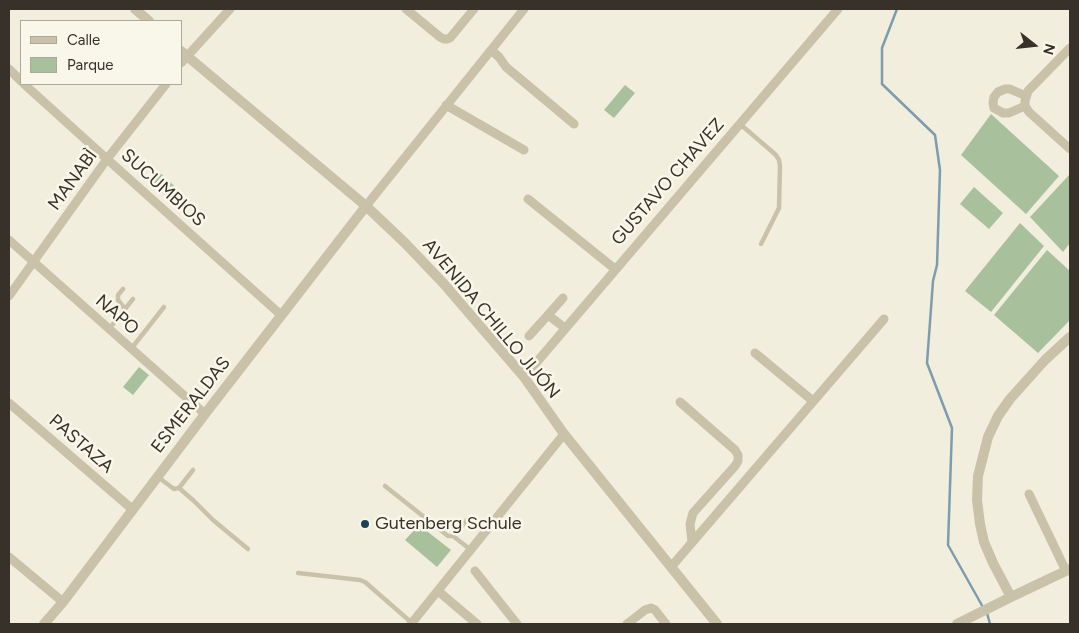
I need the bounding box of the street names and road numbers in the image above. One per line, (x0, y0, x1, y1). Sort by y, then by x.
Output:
street label: GUSTAVO CHAVEZ (607, 114, 729, 250)
street label: SUCUMBIOS (117, 145, 209, 231)
street label: MANABÌ (44, 146, 102, 214)
street label: AVENIDA CHILLO JIJÓN (418, 235, 564, 403)
street label: NAPO (91, 290, 143, 340)
street label: ESMERALDAS (147, 353, 235, 457)
street label: PASTAZA (44, 410, 118, 478)

